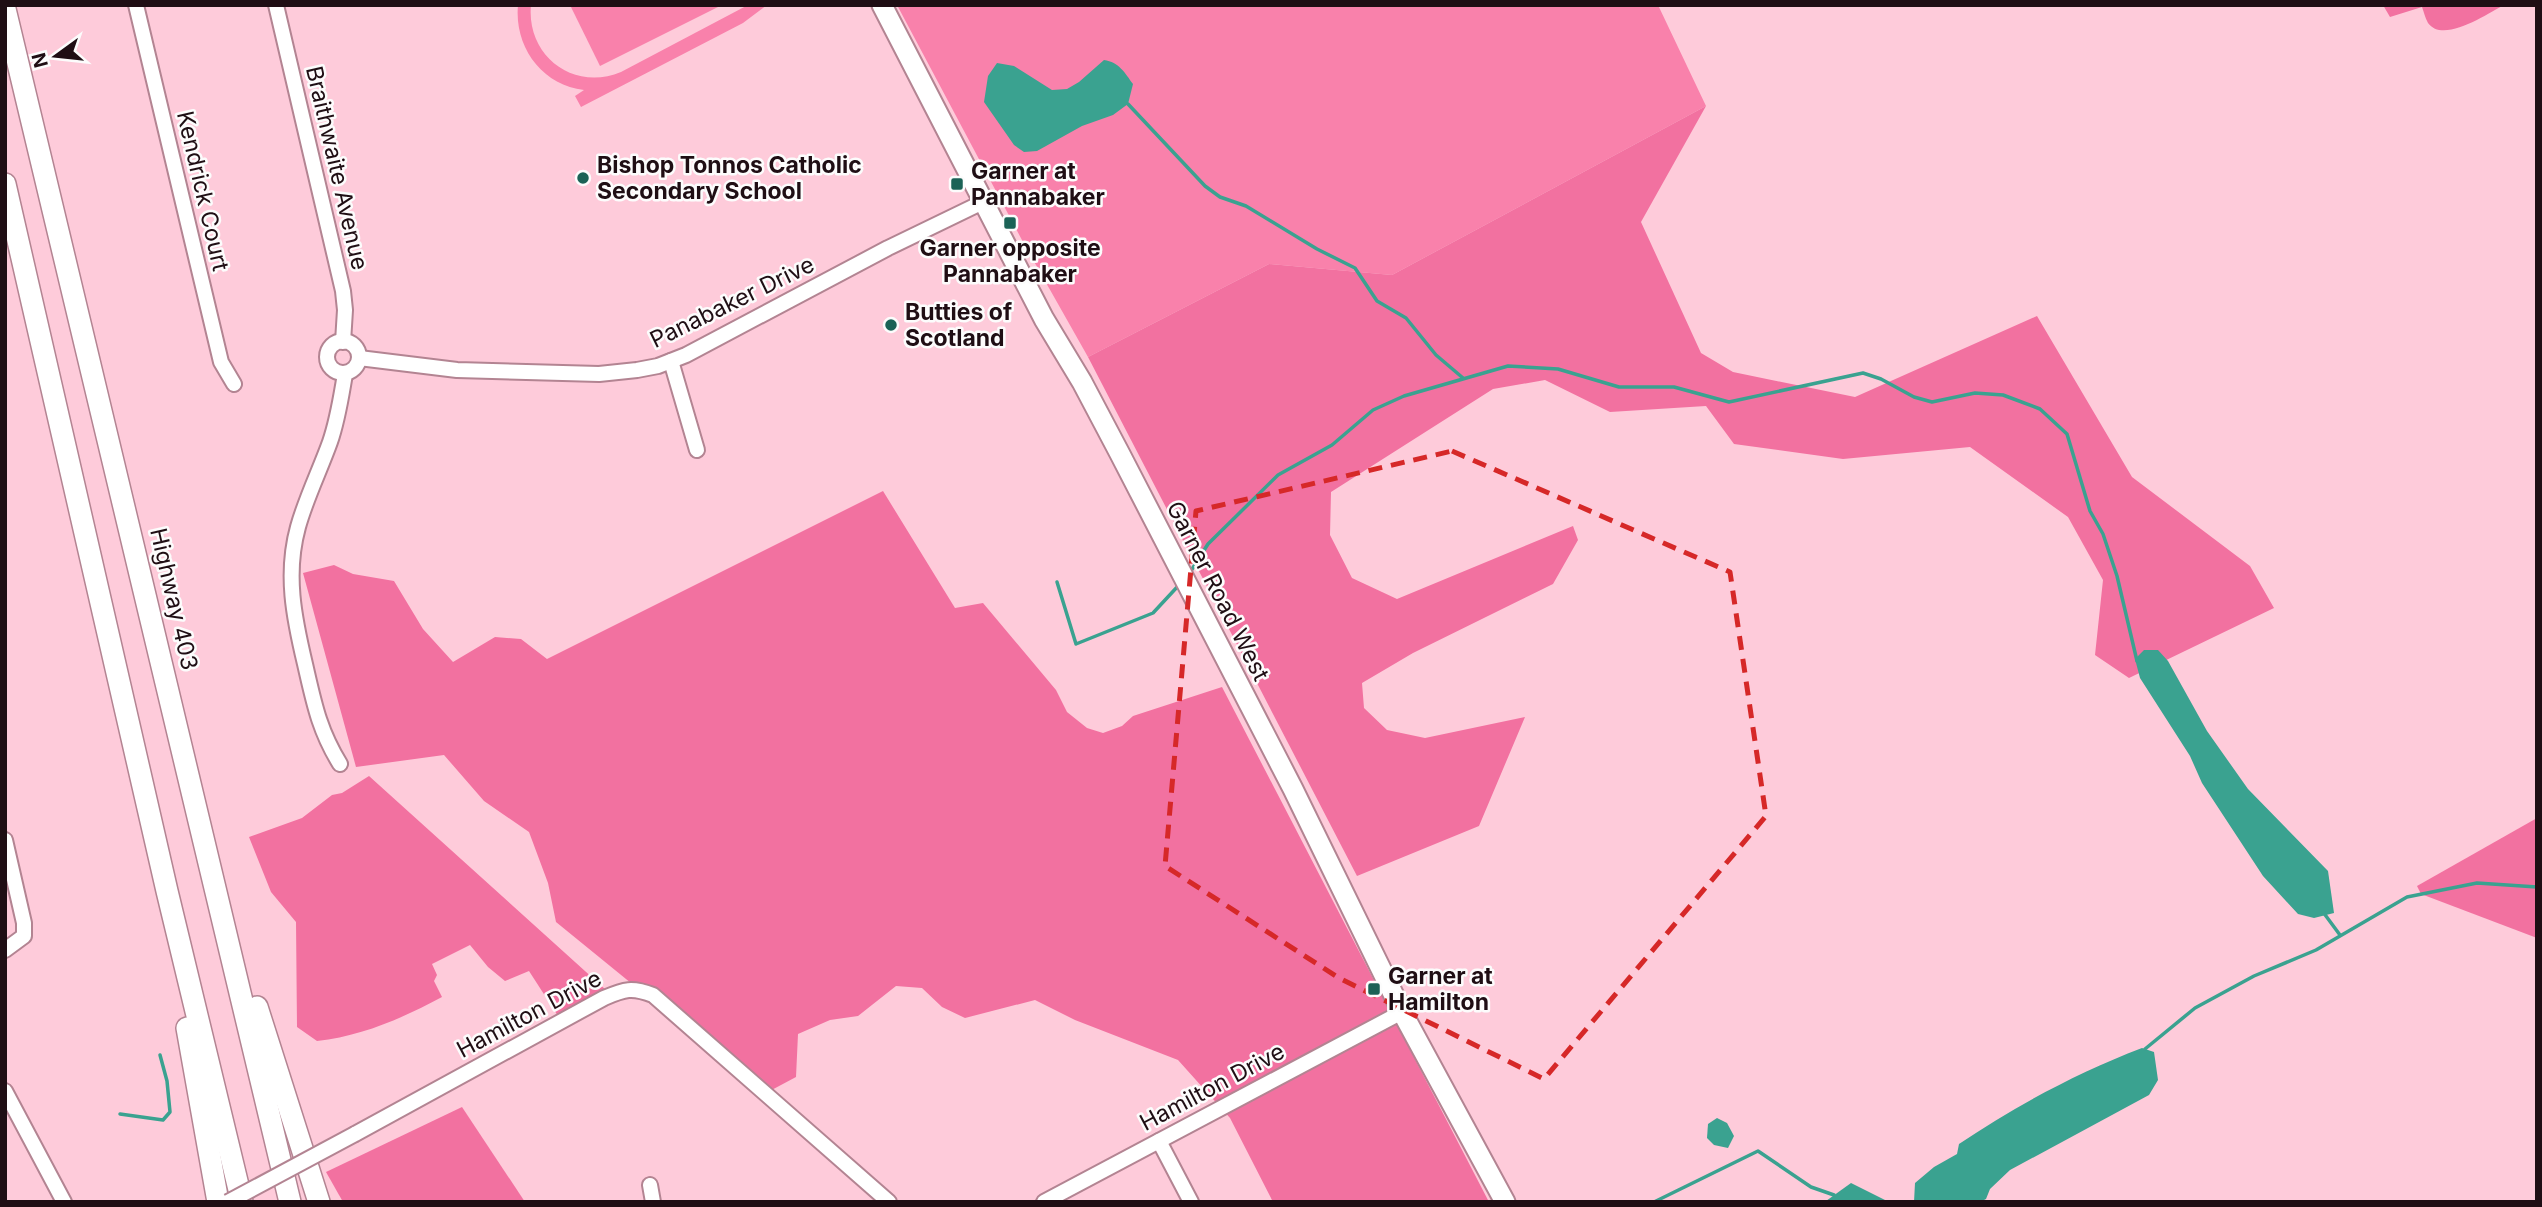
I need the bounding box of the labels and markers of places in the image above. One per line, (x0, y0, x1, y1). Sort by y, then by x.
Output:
place label: Bishop Tonnos Catholic Secondary School (597, 151, 862, 205)
place label: Garner at Pannabaker (971, 157, 1105, 211)
marker: Bishop Tonnos Catholic Secondary School (575, 170, 591, 186)
marker: Garner at Pannabaker (949, 176, 965, 192)
marker: Garner opposite Pannabaker (1002, 215, 1018, 231)
place label: Garner opposite Pannabaker (919, 234, 1101, 288)
place label: Butties of Scotland (905, 298, 1012, 352)
marker: Butties of Scotland (883, 317, 899, 333)
place label: Garner at Hamilton (1388, 962, 1493, 1016)
marker: Garner at Hamilton (1366, 981, 1382, 997)

